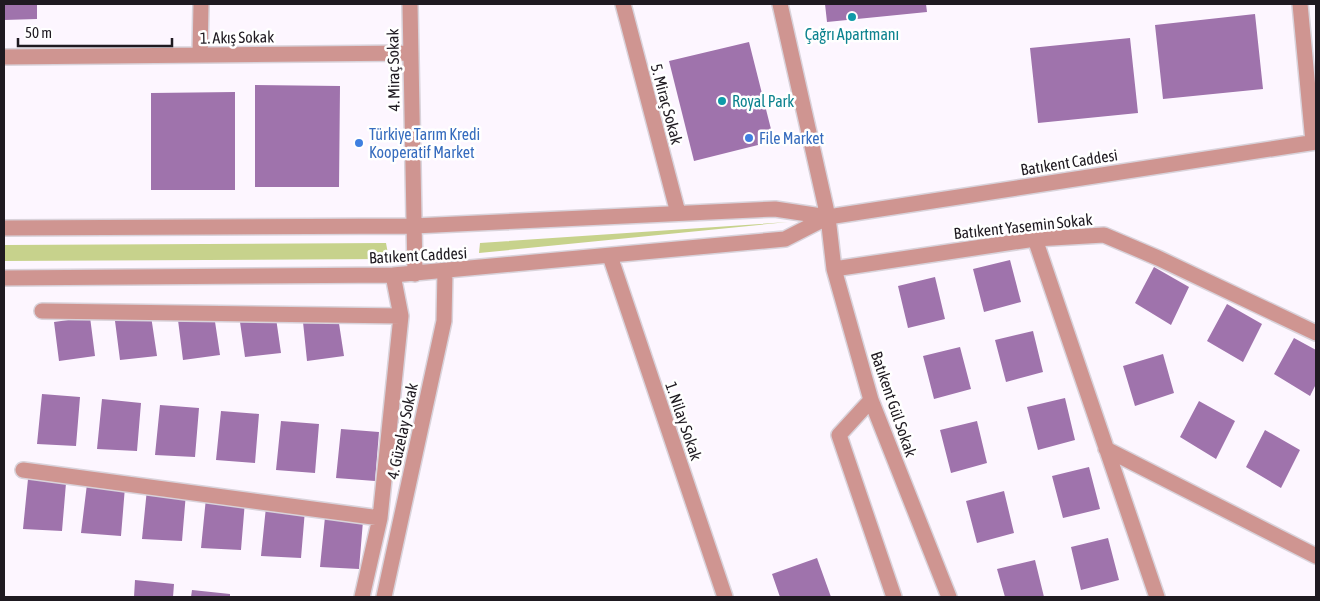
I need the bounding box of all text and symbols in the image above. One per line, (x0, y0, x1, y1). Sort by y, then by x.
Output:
marker: Çağrı Apartmanı (846, 11, 858, 23)
scale bar (18, 15, 171, 47)
text: 50 m (25, 24, 52, 41)
place label: Çağrı Apartmanı (805, 25, 899, 44)
street label: 1. Akış Sokak (200, 27, 274, 48)
street label: 4. Miraç Sokak (383, 28, 404, 111)
street label: 5. Miraç Sokak (647, 62, 686, 147)
place label: Royal Park (732, 92, 794, 111)
marker: Royal Park (716, 95, 728, 107)
place label: Türkiye Tarım Kredi Kooperatif Market (369, 125, 480, 162)
place label: File Market (759, 129, 825, 147)
marker: File Market (743, 132, 755, 144)
marker: Türkiye Tarım Kredi Kooperatif Market (353, 137, 365, 149)
street label: Batıkent Caddesi (1019, 145, 1119, 179)
street label: Batıkent Yasemin Sokak (953, 210, 1093, 242)
street label: Batıkent Caddesi (368, 243, 468, 267)
street label: Batıkent Gül Sokak (868, 349, 920, 459)
street label: 1. Nilay Sokak (661, 379, 706, 463)
street label: 4. Güzelay Sokak (383, 381, 422, 481)

